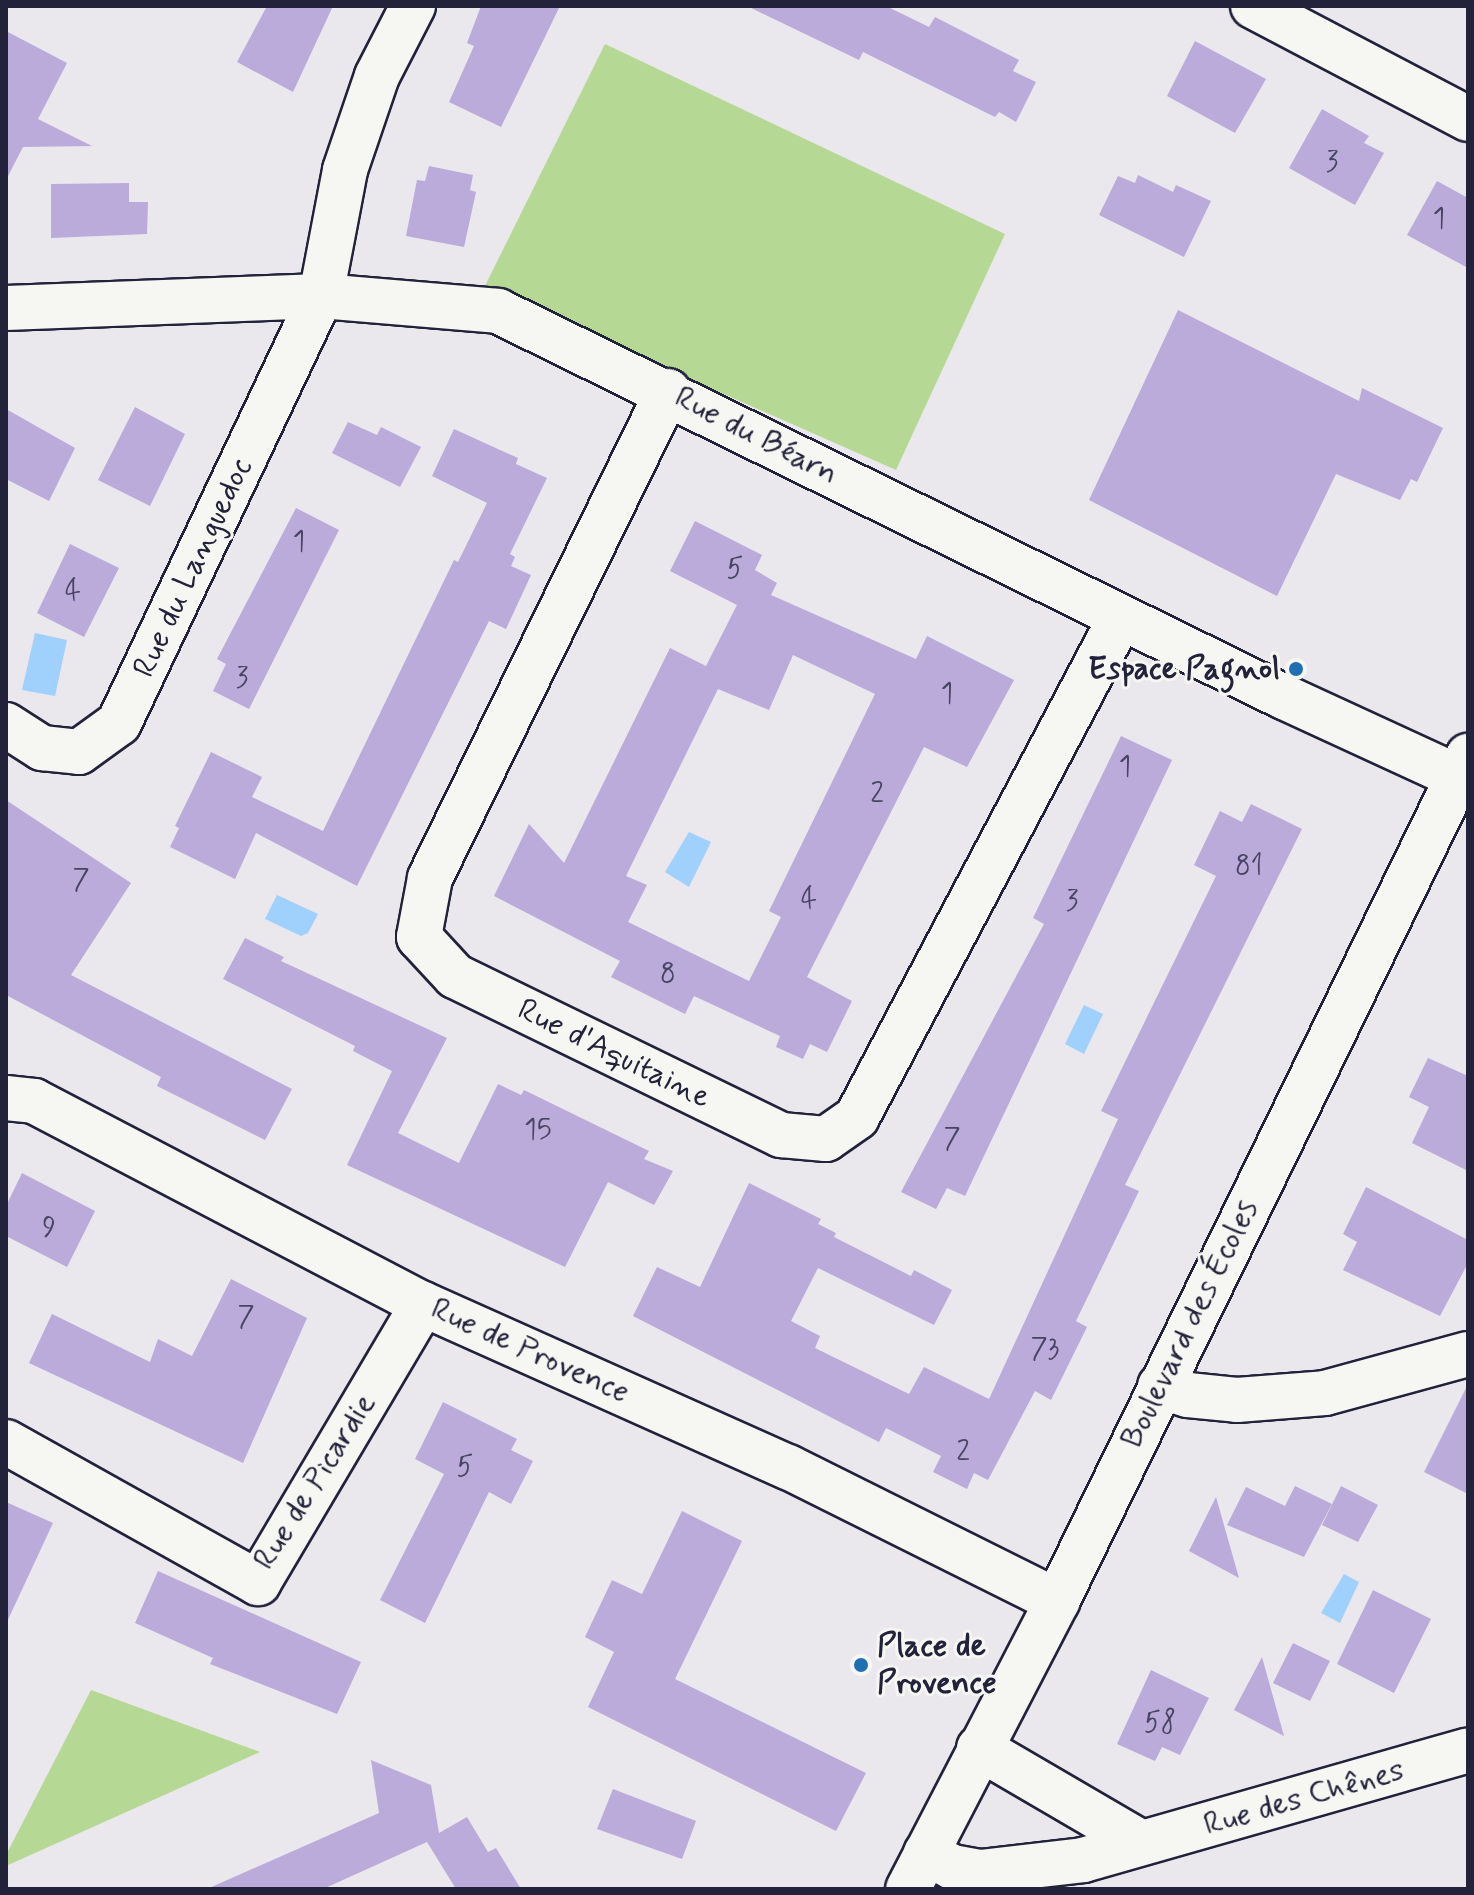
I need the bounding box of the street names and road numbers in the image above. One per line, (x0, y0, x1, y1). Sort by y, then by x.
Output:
street label: Rue du Béarn (669, 379, 843, 493)
street label: Rue du Languedoc (126, 454, 260, 682)
street label: Rue d'Aquitaine (511, 991, 717, 1117)
street label: Boulevard des Écoles (1114, 1194, 1266, 1454)
street label: Rue de Provence (424, 1290, 636, 1412)
street label: Rue de Picardie (245, 1386, 385, 1578)
street label: Rue des Chênes (1197, 1750, 1411, 1846)

